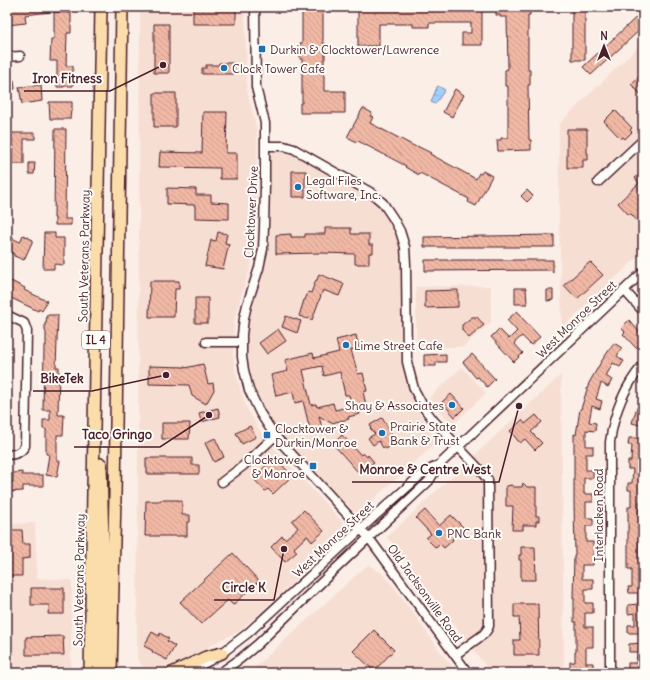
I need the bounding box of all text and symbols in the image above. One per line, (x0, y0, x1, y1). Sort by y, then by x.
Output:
north arrow (584, 26, 624, 66)
text: N (600, 29, 608, 43)
place label: Durkin & Clocktower/Lawrence (270, 42, 439, 57)
marker: Durkin & Clocktower/Lawrence (257, 44, 267, 54)
place label: Clock Tower Cafe (232, 61, 325, 76)
marker: Clock Tower Cafe (219, 63, 229, 73)
callout: Iron Fitness (24, 66, 110, 91)
text: Iron Fitness (32, 70, 102, 87)
street label: Clocktower Drive (241, 165, 261, 259)
place label: Legal Files Software, Inc. (306, 173, 381, 202)
marker: Legal Files Software, Inc. (293, 182, 303, 192)
street label: South Veterans Parkway (75, 189, 93, 323)
street label: West Monroe Street (533, 277, 619, 361)
road number: IL 4 (82, 331, 110, 349)
place label: Lime Street Cafe (354, 338, 443, 353)
marker: Lime Street Cafe (341, 340, 351, 350)
callout: BikeTek (33, 366, 92, 391)
text: BikeTek (40, 370, 84, 387)
place label: Shay & Associates (345, 398, 444, 413)
marker: Shay & Associates (447, 400, 457, 410)
place label: Prairie State Bank & Trust (390, 419, 460, 448)
place label: Clocktower & Durkin/Monroe (275, 421, 357, 450)
callout: Taco Gringo (74, 422, 160, 447)
text: Taco Gringo (82, 426, 152, 443)
marker: Prairie State Bank & Trust (377, 428, 387, 438)
marker: Clocktower & Durkin/Monroe (262, 430, 272, 440)
place label: Clocktower & Monroe (244, 452, 305, 481)
callout: Monroe & Centre West (352, 457, 499, 482)
marker: Clocktower & Monroe (308, 461, 318, 471)
text: Monroe & Centre West (359, 461, 491, 478)
street label: Interlacken Road (591, 468, 606, 562)
street label: West Monroe Street (289, 498, 377, 580)
street label: South Veterans Parkway (70, 513, 88, 647)
place label: PNC Bank (447, 526, 501, 541)
marker: PNC Bank (434, 528, 444, 538)
street label: Old Jacksonville Road (384, 541, 466, 645)
callout: Circle K (214, 575, 274, 600)
text: Circle K (222, 579, 267, 596)

